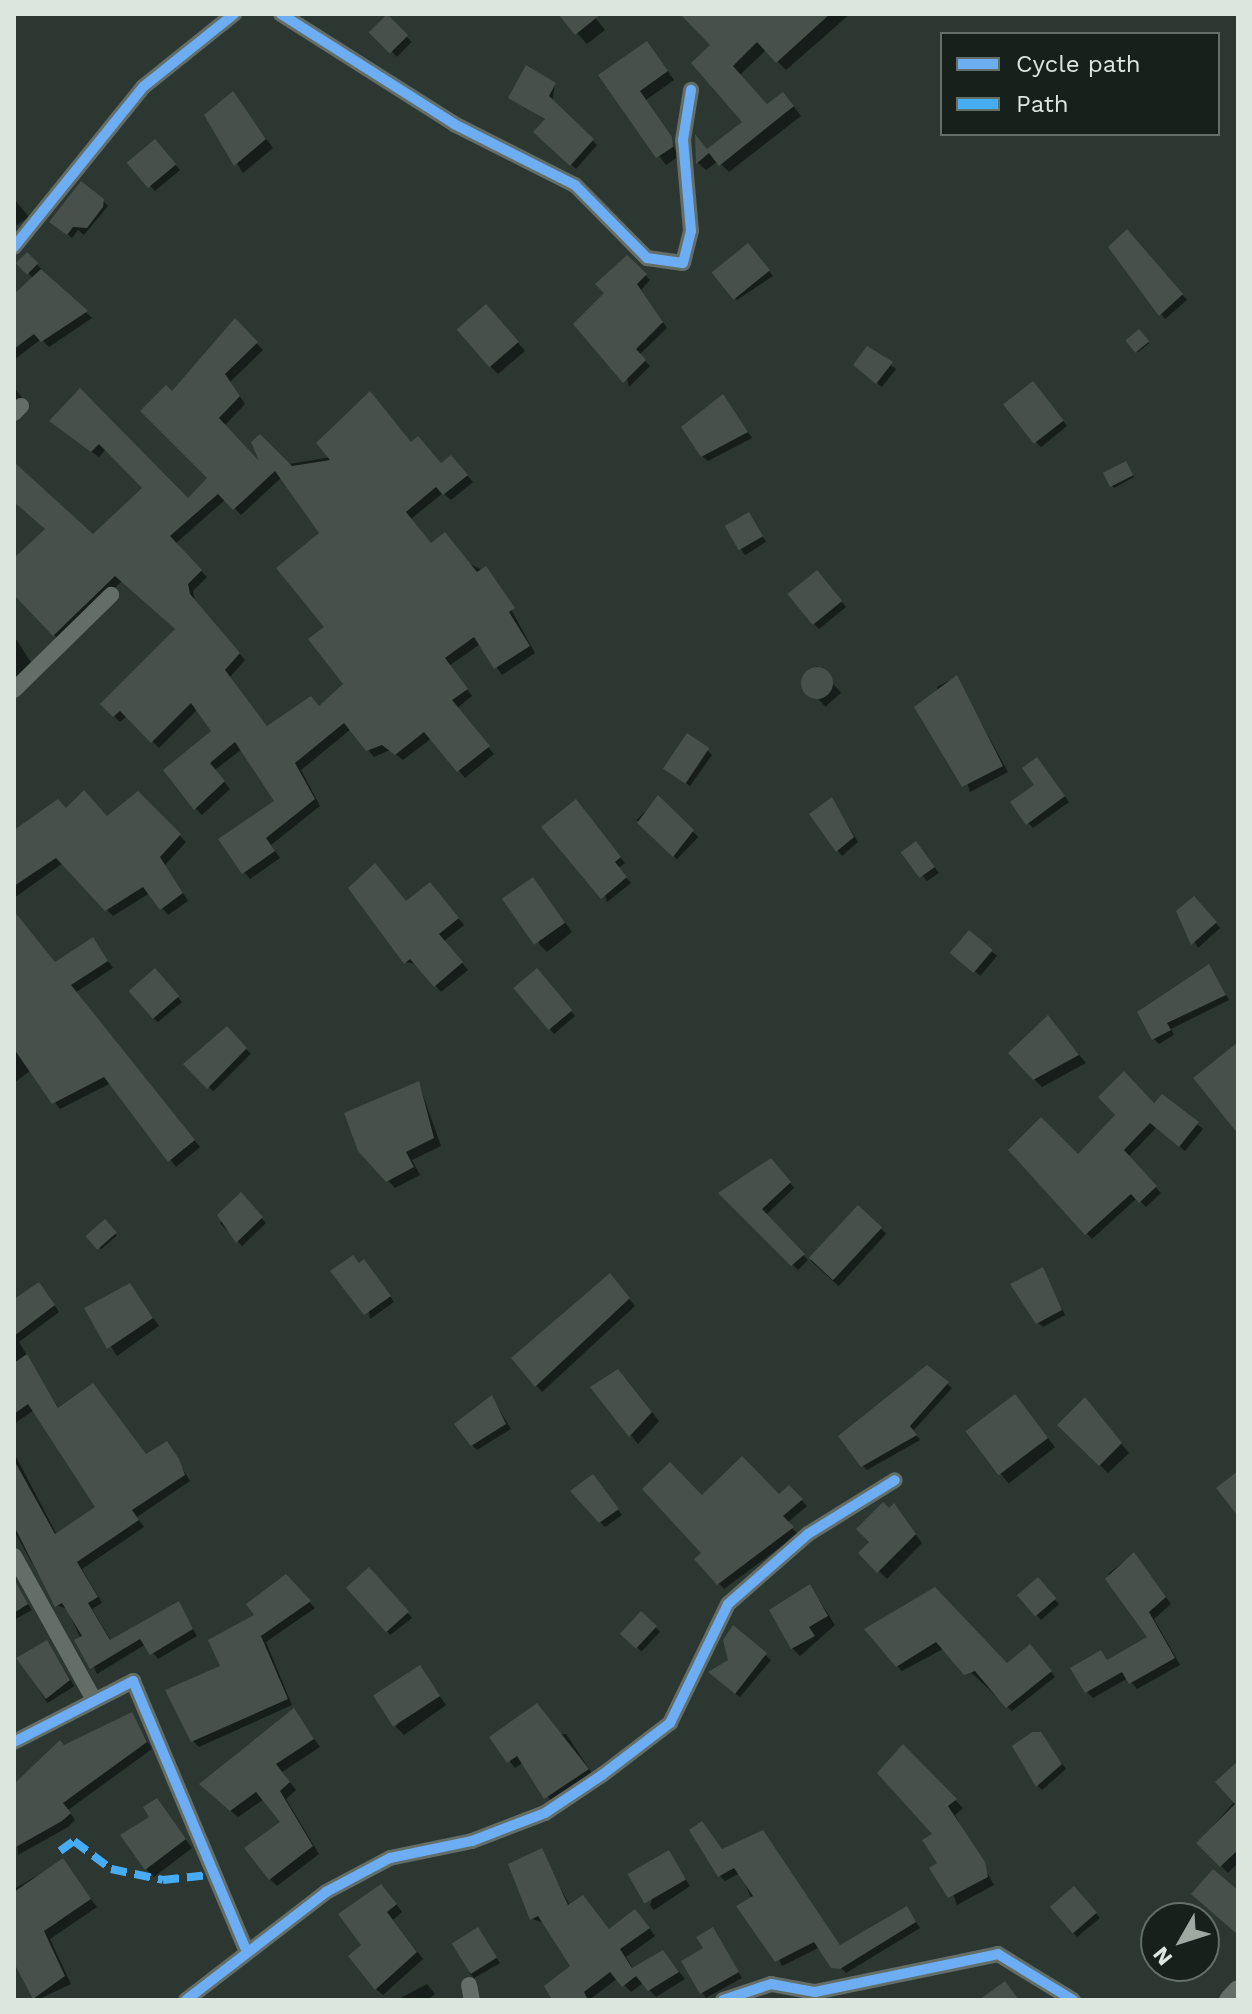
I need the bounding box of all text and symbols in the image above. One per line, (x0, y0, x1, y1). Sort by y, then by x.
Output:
legend (940, 32, 1220, 136)
text: Cycle path (1016, 50, 1141, 78)
text: Path (1016, 90, 1069, 118)
north arrow (1140, 1902, 1220, 1982)
text: N (1148, 1942, 1177, 1970)

